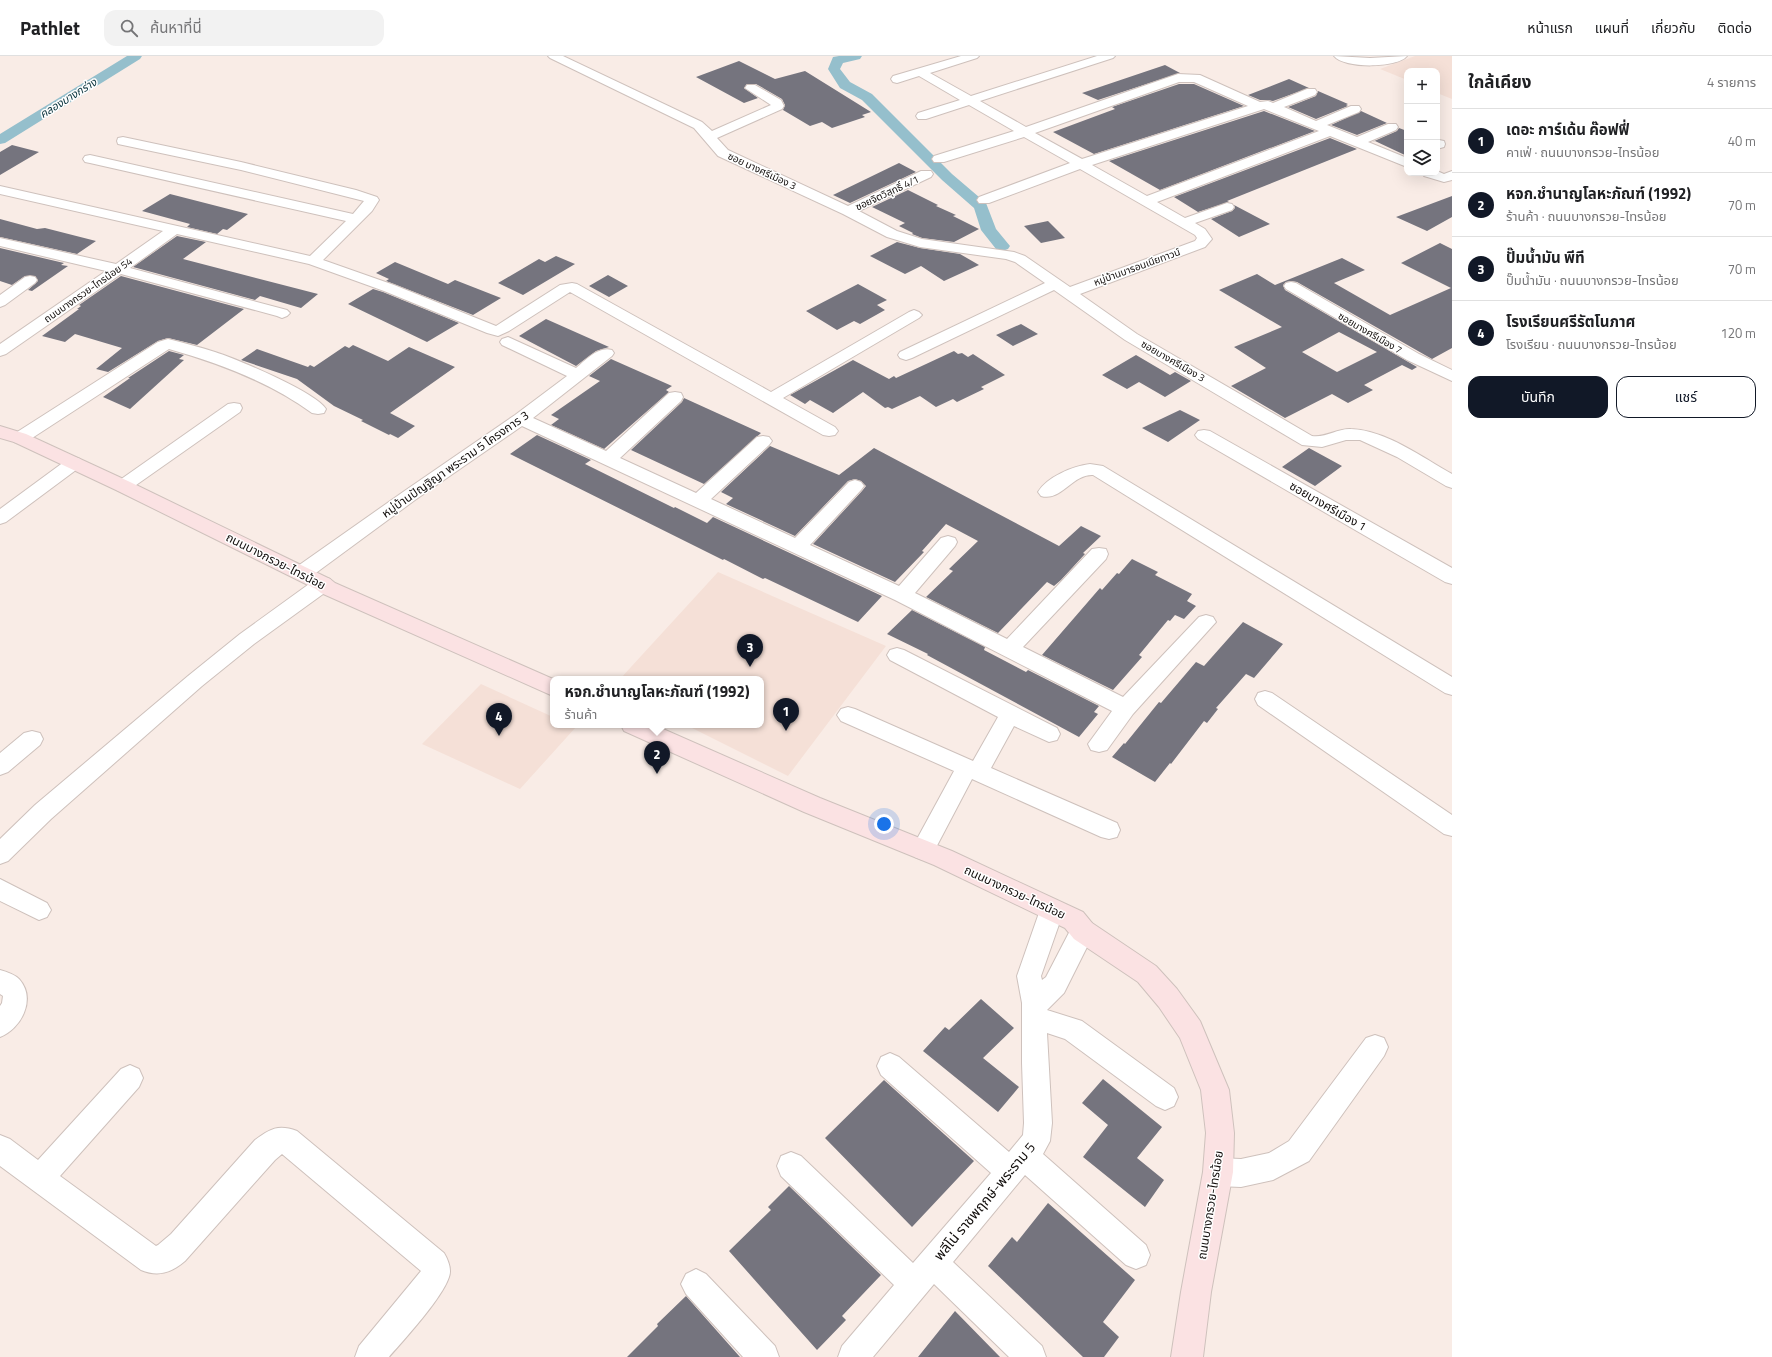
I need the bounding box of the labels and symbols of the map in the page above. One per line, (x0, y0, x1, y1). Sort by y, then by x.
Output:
water label: คลองบางกร่าง (36, 74, 101, 122)
street label: ซอย บางศรีเมือง 3 (725, 149, 799, 193)
street label: ซอยจิตวิสุทธิ์ 4/1 (853, 172, 921, 214)
street label: หมู่บ้านบารอนเนียทาวน์ (1092, 244, 1182, 290)
street label: ถนนบางกรวย-ไทรน้อย 54 (41, 253, 136, 326)
street label: ซอยบางศรีเมือง 7 (1335, 309, 1405, 357)
street label: ซอยบางศรีเมือง 3 (1138, 337, 1208, 385)
street label: หมู่บ้านปัญฐิญา พระราม 5 โครงการ 3 (377, 406, 533, 522)
street label: ซอยบางศรีเมือง 1 (1286, 476, 1370, 536)
street label: ถนนบางกรวย-ไทรน้อย (223, 528, 329, 594)
pin: 3 (737, 634, 763, 667)
pin: 1 (773, 698, 799, 731)
pin: 4 (486, 703, 512, 736)
pin: 2 (644, 741, 670, 774)
your location (874, 814, 894, 834)
street label: ถนนบางกรวย-ไทรน้อย (961, 860, 1069, 924)
street label: พลีโน่ ราชพฤกษ์-พระราม 5 (928, 1137, 1040, 1265)
street label: ถนนบางกรวย-ไทรน้อย (1192, 1149, 1228, 1261)

